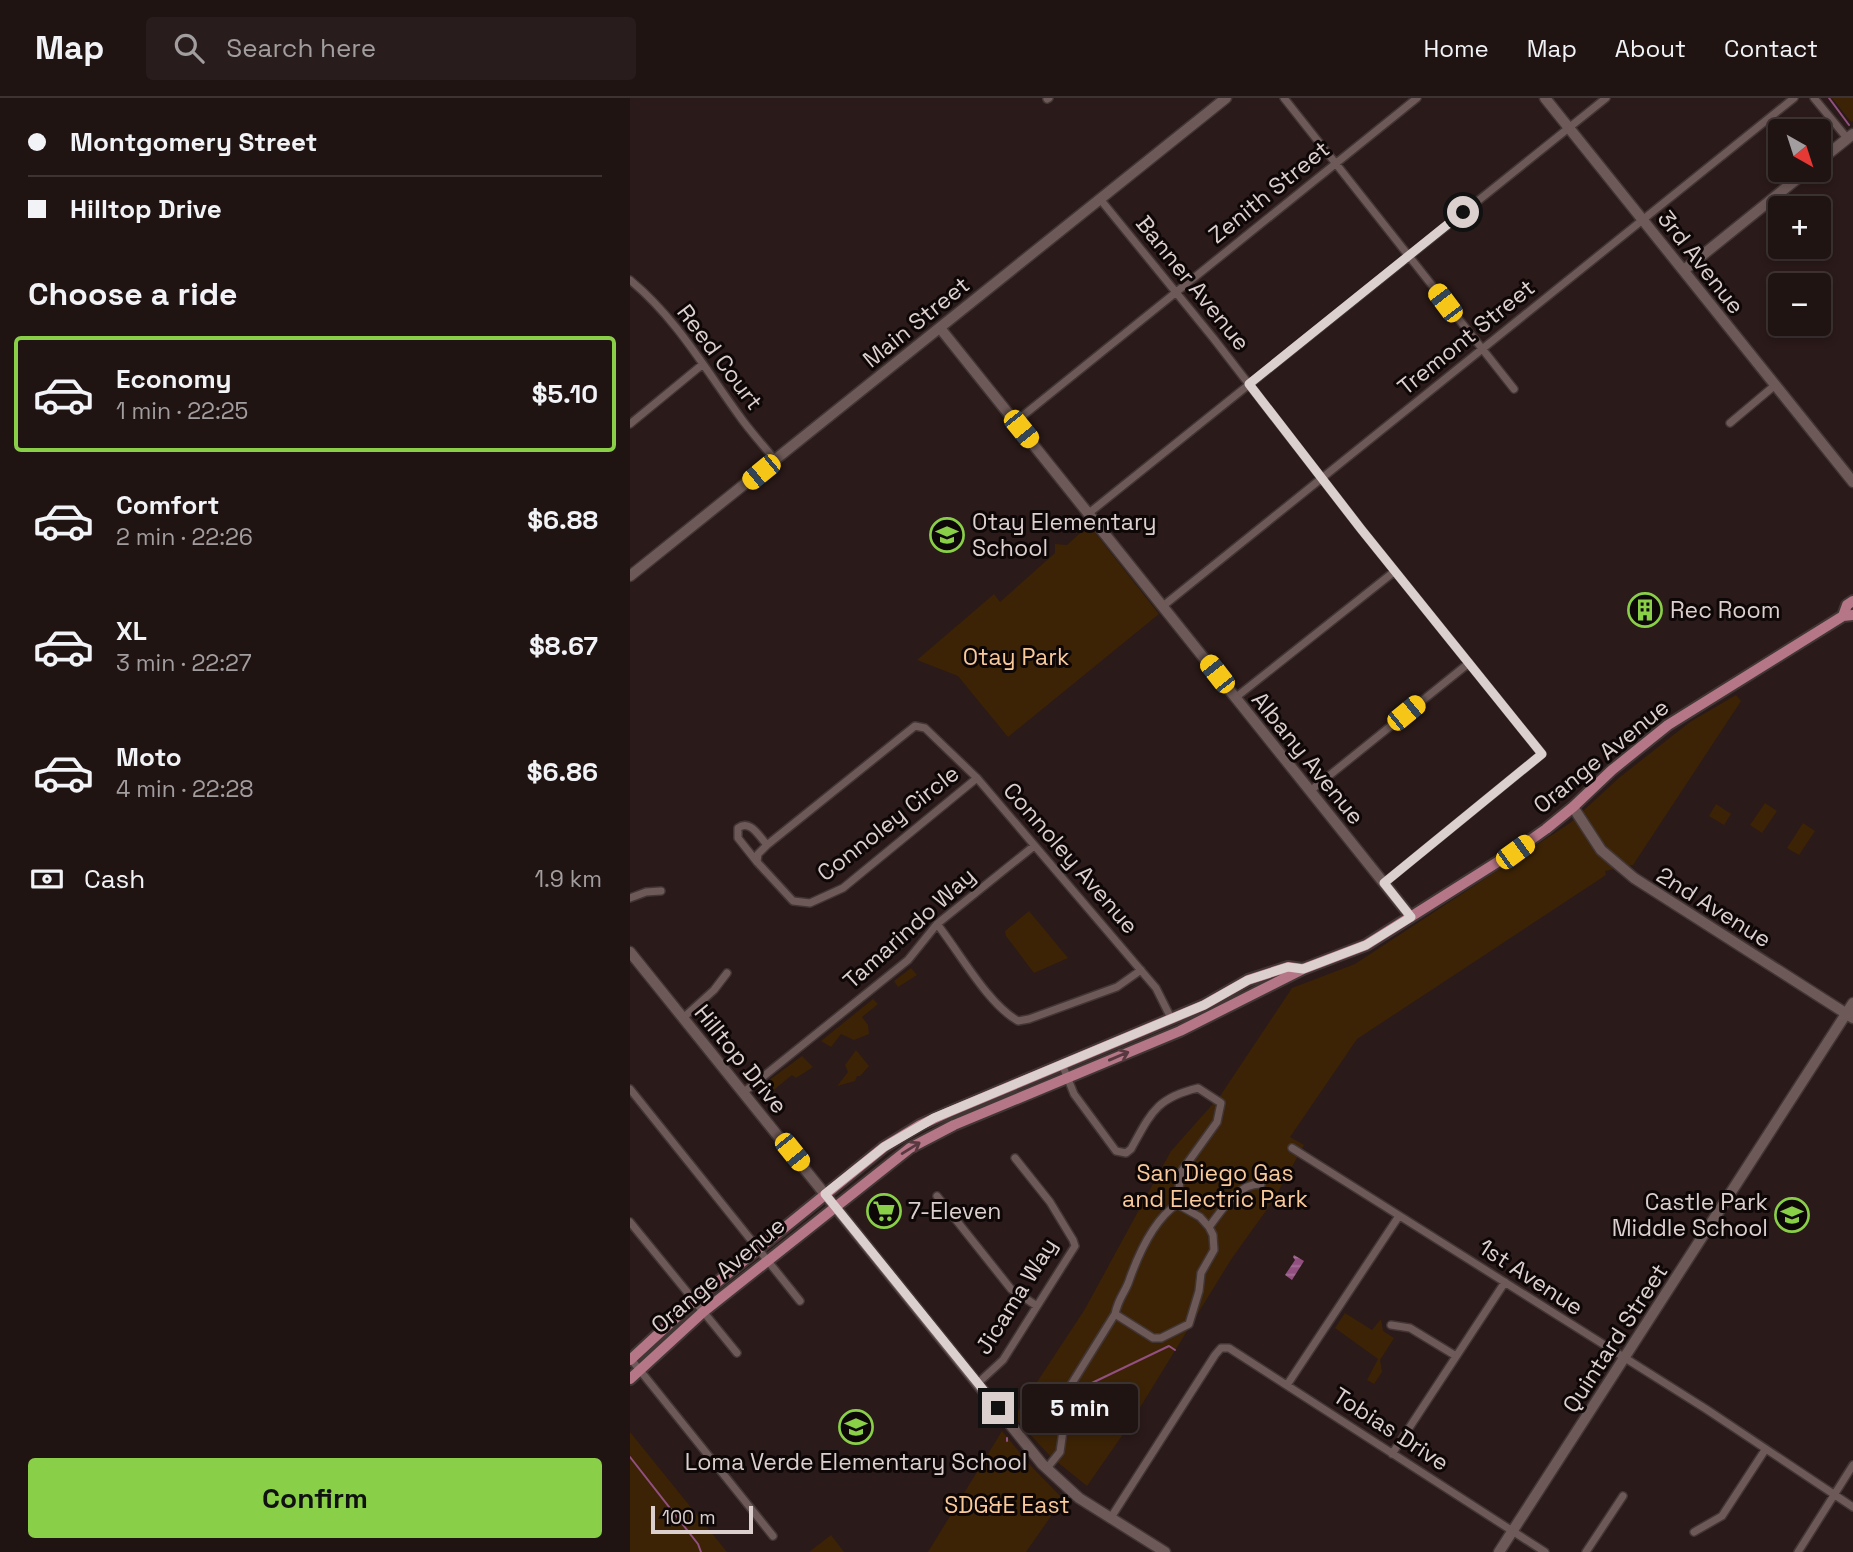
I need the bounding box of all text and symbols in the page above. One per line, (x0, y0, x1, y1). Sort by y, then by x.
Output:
search box (146, 17, 636, 80)
text: Map (35, 27, 104, 69)
icon: search (170, 29, 208, 67)
text: Search here (226, 31, 376, 65)
text: Home (1423, 33, 1489, 64)
text: Map (1527, 33, 1577, 64)
text: About (1615, 33, 1686, 64)
text: Contact (1724, 33, 1818, 64)
north arrow (1768, 119, 1830, 182)
map controls (1768, 119, 1831, 336)
text: Montgomery Street (70, 125, 317, 159)
street label: Zenith Street (1202, 134, 1336, 250)
text: Hilltop Drive (70, 192, 222, 226)
route start (1447, 196, 1479, 228)
button: + (1768, 196, 1831, 259)
street label: 3rd Avenue (1651, 204, 1751, 320)
street label: Banner Avenue (1129, 209, 1257, 357)
street label: Main Street (856, 270, 976, 374)
street label: Tremont Street (1391, 272, 1541, 402)
button: − (1768, 273, 1831, 336)
text: Choose a ride (28, 274, 238, 314)
car (1424, 280, 1467, 326)
street label: Reed Court (670, 298, 770, 416)
text: Economy (116, 362, 232, 396)
icon: car (32, 363, 95, 426)
text: $5.10 (532, 377, 598, 411)
text: 1 min · 22:25 (116, 396, 248, 426)
car (1000, 406, 1043, 452)
car (739, 451, 784, 493)
text: Comfort (116, 488, 219, 522)
icon: car (32, 489, 95, 552)
text: $6.88 (527, 503, 598, 537)
place label: Otay Elementary School (972, 507, 1157, 563)
school or university icon: Otay Elementary School (928, 516, 966, 554)
text: 2 min · 22:26 (116, 522, 253, 552)
building icon: Rec Room (1626, 591, 1664, 629)
place label: Rec Room (1670, 595, 1781, 625)
text: XL (116, 614, 147, 648)
icon: car (32, 615, 95, 678)
text: $8.67 (529, 629, 598, 663)
park label: Otay Park (963, 642, 1069, 672)
text: 3 min · 22:27 (116, 648, 252, 678)
car (1196, 651, 1239, 697)
street label: Albany Avenue (1245, 685, 1371, 831)
car (1384, 692, 1429, 734)
street label: Orange Avenue (1527, 692, 1675, 820)
text: Moto (116, 740, 182, 774)
icon: car (32, 741, 95, 804)
text: $6.86 (527, 755, 598, 789)
street label: Connoley Circle (811, 758, 965, 888)
text: 4 min · 22:28 (116, 774, 254, 804)
street label: Connoley Avenue (997, 776, 1145, 940)
car (1492, 831, 1539, 873)
icon: cash (28, 860, 66, 898)
street label: 2nd Avenue (1651, 860, 1777, 954)
street label: Tamarindo Way (837, 861, 981, 995)
text: Cash (84, 862, 145, 896)
text: 1.9 km (534, 864, 602, 894)
street label: Hilltop Drive (688, 998, 794, 1120)
one-way arrow (1107, 1049, 1129, 1062)
car (771, 1129, 814, 1175)
one-way arrow (900, 1141, 920, 1155)
park label: San Diego Gas and Electric Park (1122, 1158, 1308, 1214)
place label: Castle Park Middle School (1612, 1187, 1768, 1243)
supermarket icon: 7-Eleven (865, 1192, 903, 1230)
place label: 7-Eleven (908, 1196, 1001, 1226)
school or university icon: Castle Park Middle School (1773, 1196, 1811, 1234)
street label: Orange Avenue (645, 1210, 791, 1340)
street label: Jicama Way (968, 1232, 1064, 1360)
street label: 1st Avenue (1473, 1232, 1589, 1322)
street label: Quintard Street (1556, 1258, 1674, 1418)
street label: Tobias Drive (1327, 1380, 1455, 1478)
callout: 5 min (1022, 1384, 1138, 1432)
route end (982, 1392, 1014, 1424)
text: 5 min (1050, 1393, 1110, 1423)
school or university icon: Loma Verde Elementary School (837, 1408, 875, 1446)
place label: Loma Verde Elementary School (685, 1447, 1027, 1477)
button: Confirm (28, 1458, 602, 1538)
park label: SDG&E East (944, 1490, 1070, 1520)
scale bar (651, 1503, 752, 1535)
text: 100 m (662, 1505, 716, 1530)

